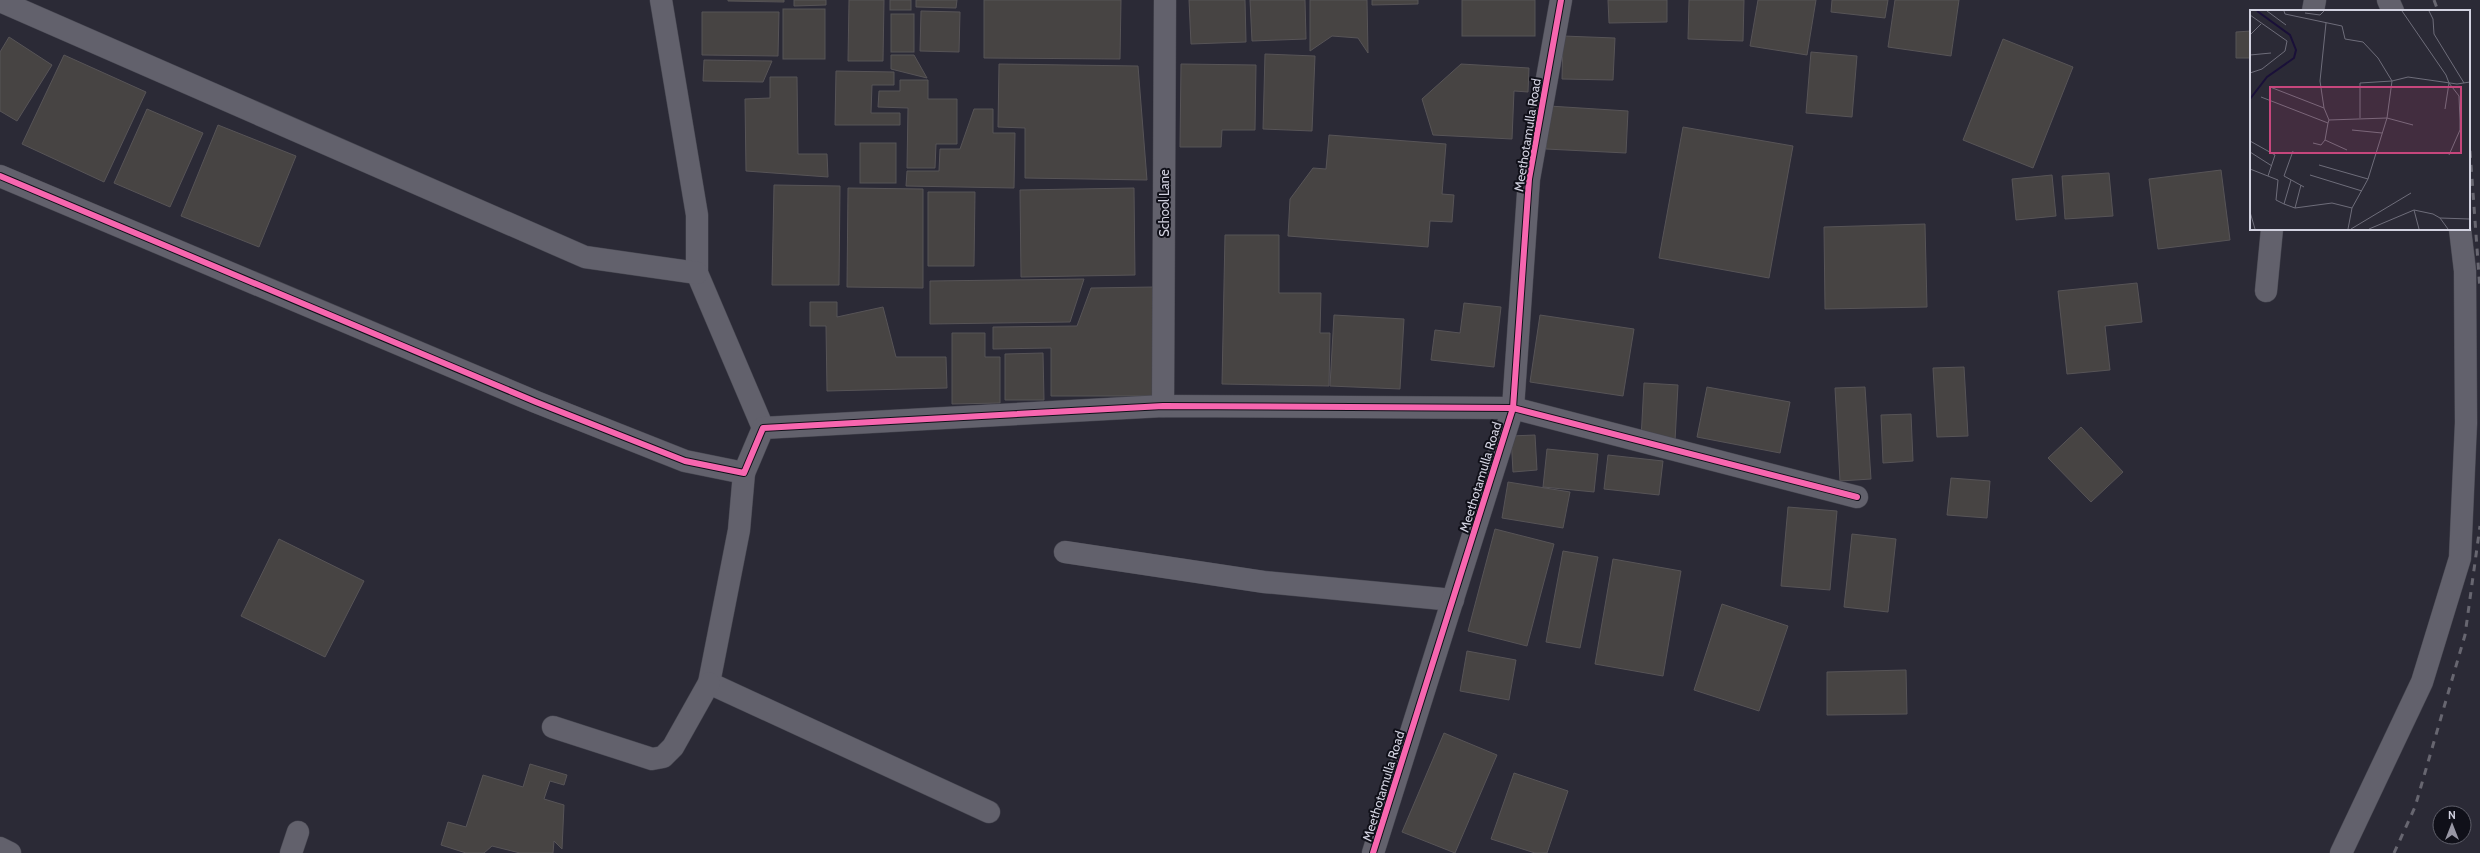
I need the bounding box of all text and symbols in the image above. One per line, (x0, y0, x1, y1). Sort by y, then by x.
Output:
inset map (2250, 10, 2470, 230)
street label: Meethotamulla Road (1510, 77, 1544, 193)
street label: School Lane (1156, 169, 1172, 237)
street label: Meethotamulla Road (1456, 420, 1504, 534)
street label: Meethotamulla Road (1359, 729, 1407, 843)
north arrow (2432, 805, 2472, 845)
text: N (2448, 808, 2456, 822)

